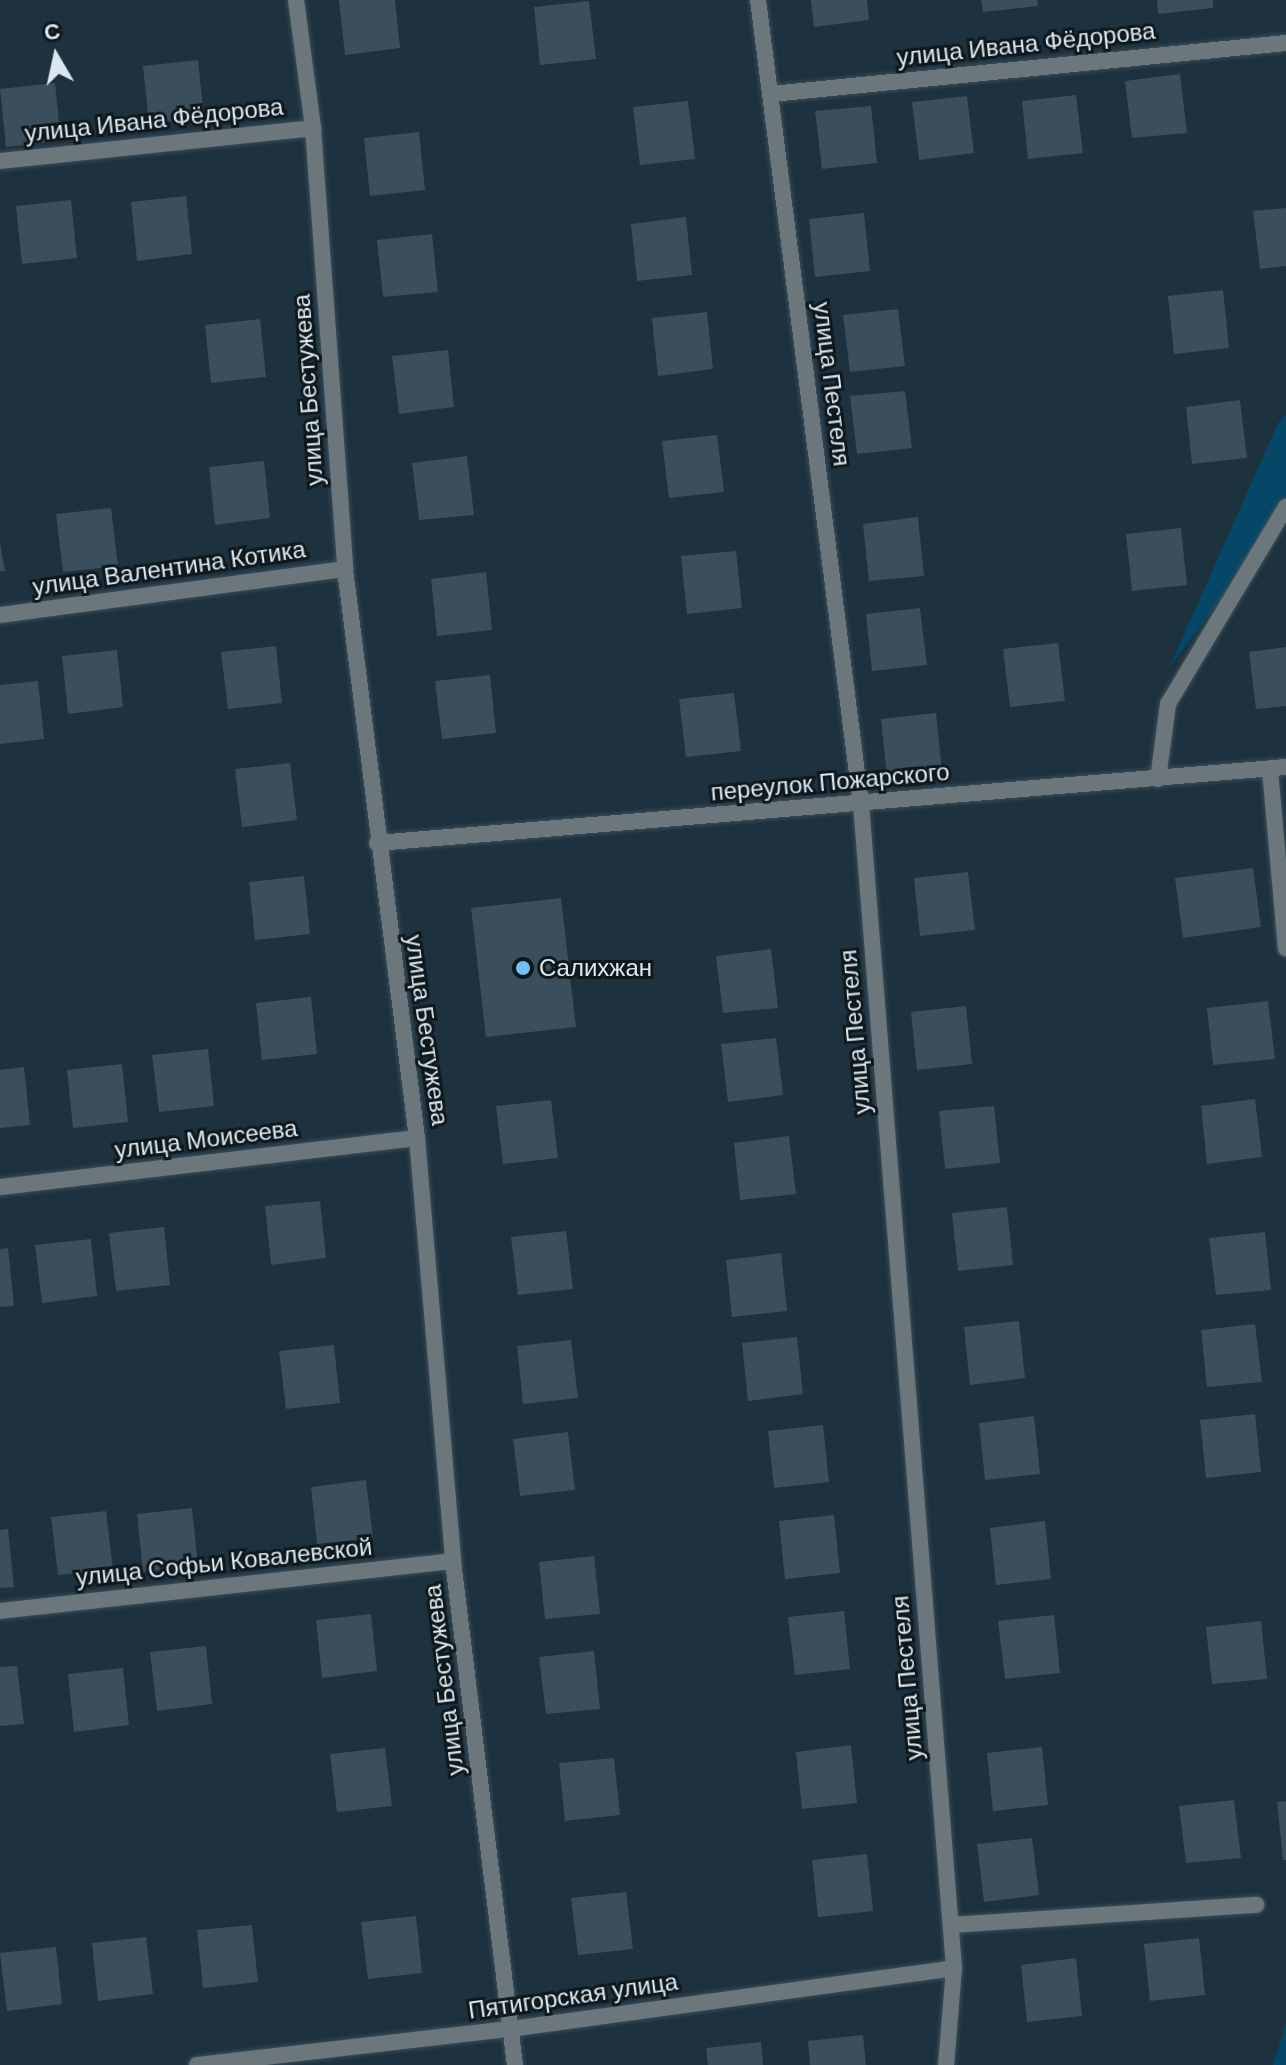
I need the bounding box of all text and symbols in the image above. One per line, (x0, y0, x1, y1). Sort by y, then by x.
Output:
north arrow (16, 16, 96, 96)
text: С (42, 16, 62, 47)
street label: улица Ивана Фёдорова (895, 16, 1157, 72)
street label: улица Ивана Фёдорова (23, 92, 285, 148)
street label: улица Бестужева (287, 293, 329, 487)
street label: улица Пестеля (808, 300, 856, 468)
street label: улица Валентина Котика (31, 535, 307, 601)
street label: переулок Пожарского (709, 757, 951, 807)
street label: улица Бестужева (399, 933, 455, 1127)
street label: улица Пестеля (833, 948, 877, 1116)
place label: Салихжан (539, 954, 652, 982)
marker: Салихжан (514, 959, 532, 977)
street label: улица Моисеева (113, 1114, 299, 1164)
street label: улица Софьи Ковалевской (75, 1532, 373, 1592)
street label: улица Бестужева (418, 1583, 470, 1777)
street label: улица Пестеля (885, 1594, 929, 1762)
street label: Пятигорская улица (466, 1967, 680, 2025)

